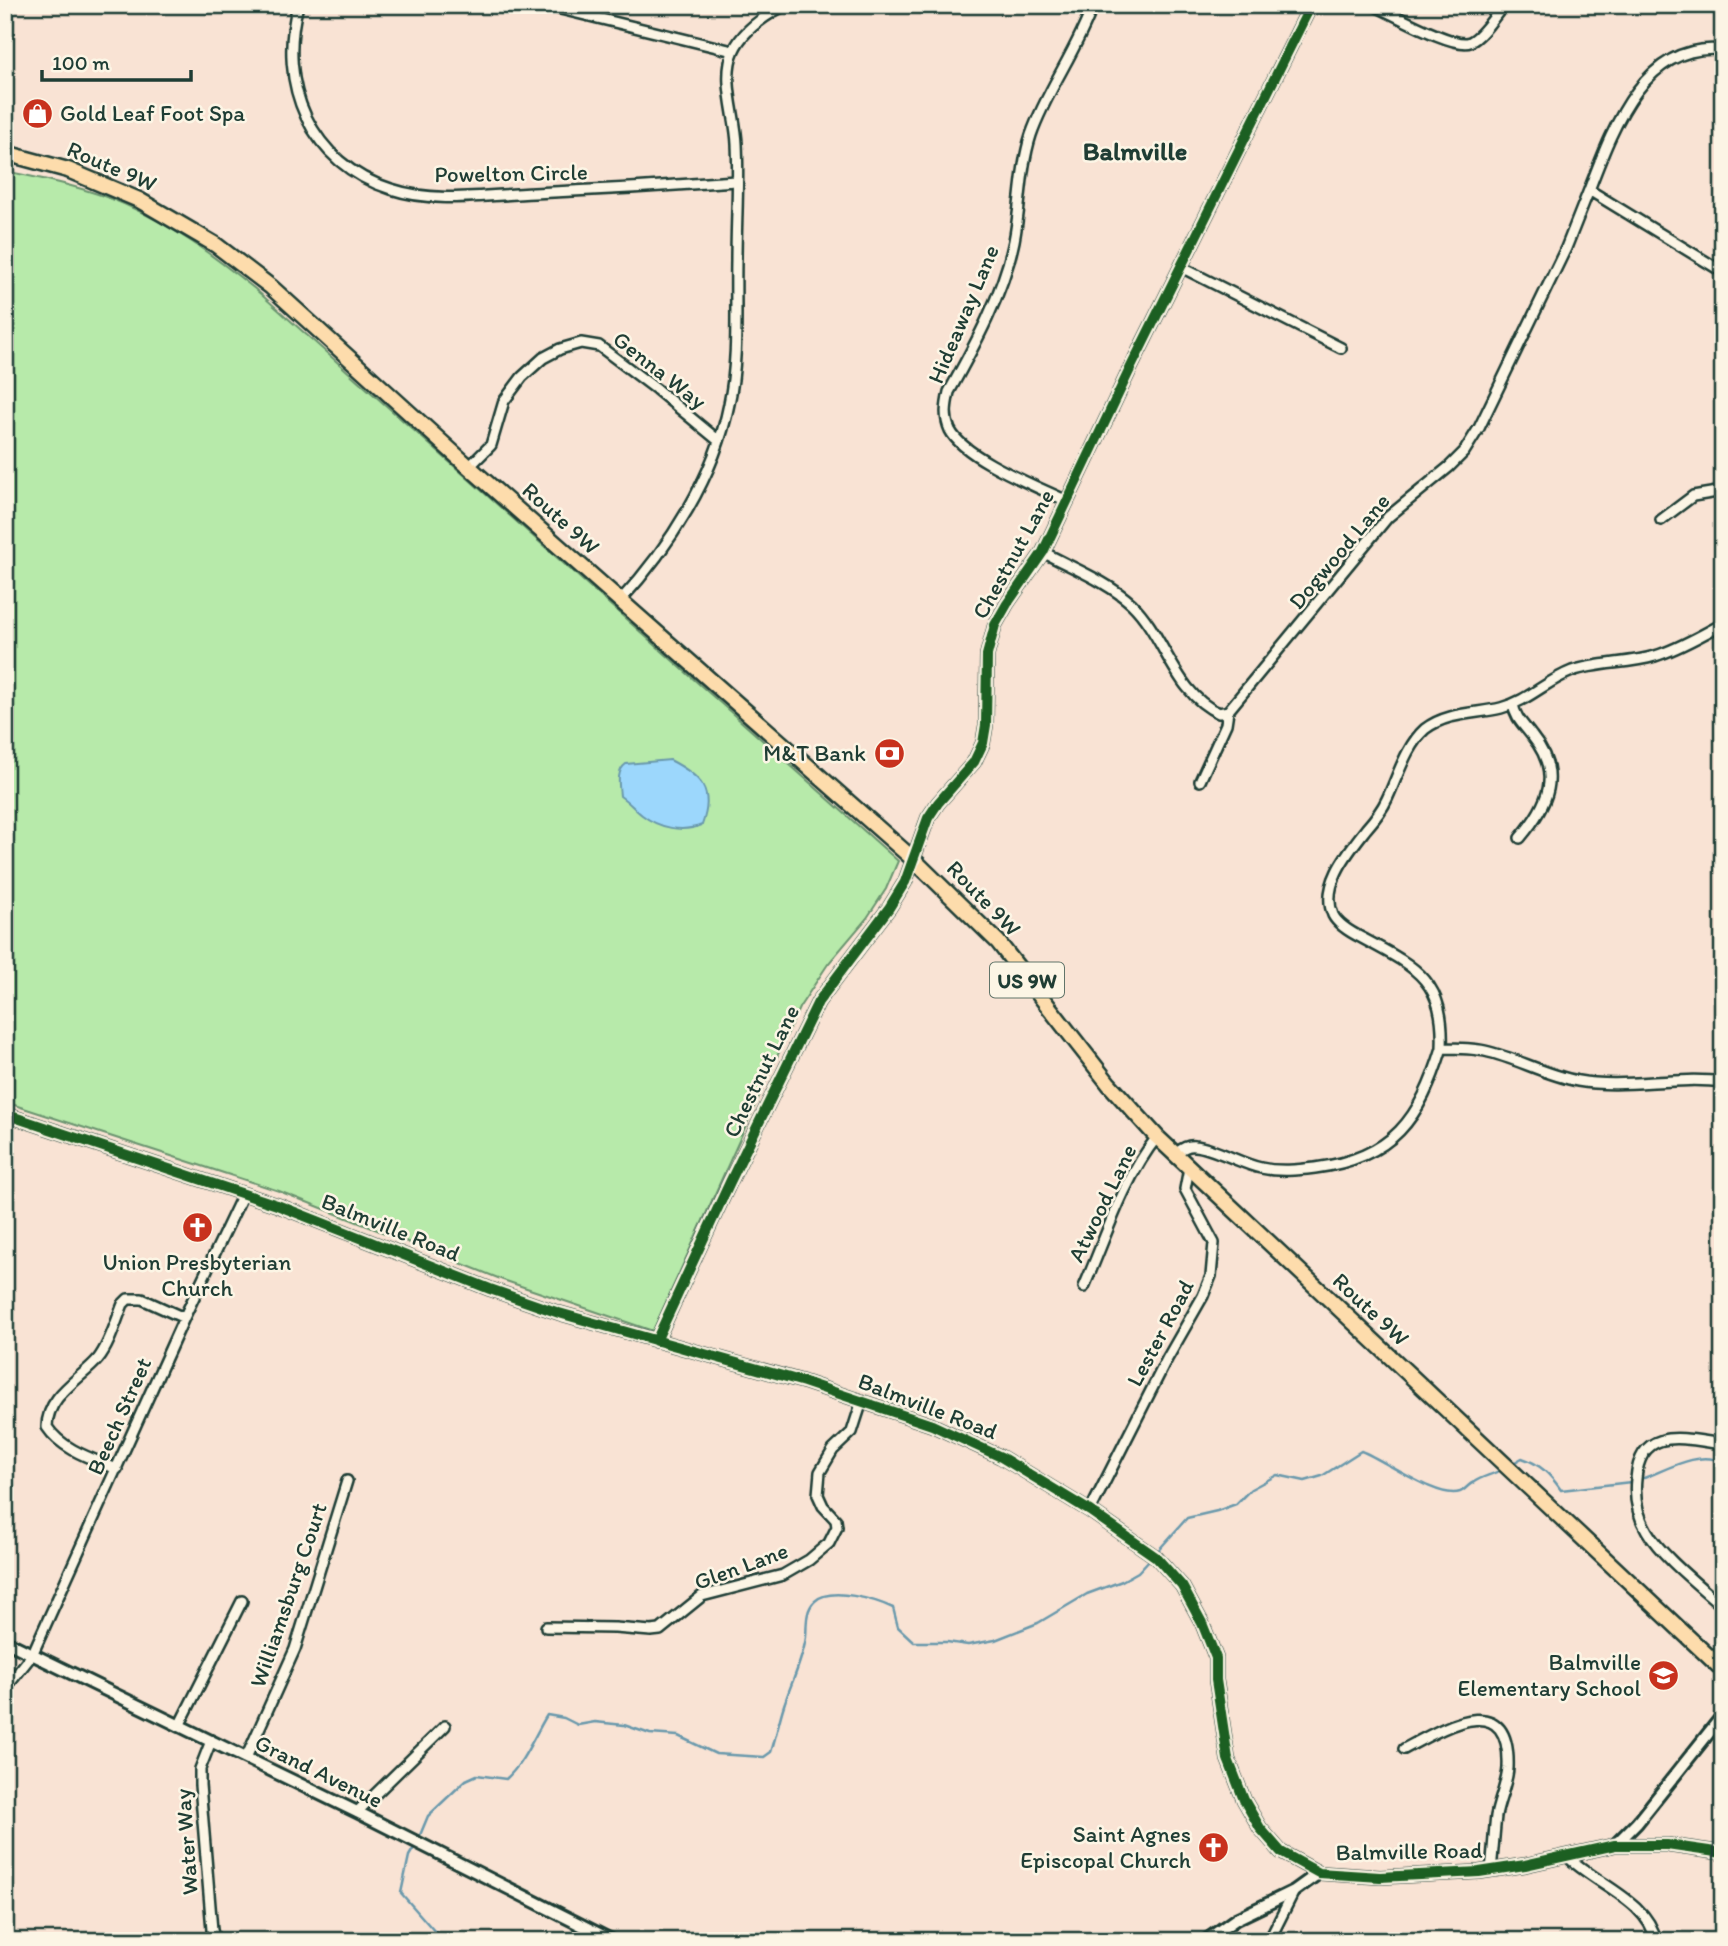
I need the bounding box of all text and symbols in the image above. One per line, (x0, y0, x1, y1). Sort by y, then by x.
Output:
scale bar (42, 38, 191, 82)
text: 100 m (52, 50, 110, 75)
shop icon: Gold Leaf Foot Spa (20, 96, 54, 130)
place label: Gold Leaf Foot Spa (60, 99, 245, 127)
street label: Route 9W (63, 135, 161, 198)
district label: Balmville (1083, 135, 1187, 167)
street label: Powelton Circle (434, 158, 588, 188)
street label: Hideaway Lane (921, 240, 1005, 388)
street label: Genna Way (608, 325, 712, 415)
street label: Route 9W (516, 476, 606, 560)
street label: Chestnut Lane (966, 484, 1060, 624)
street label: Dogwood Lane (1282, 487, 1396, 615)
bank icon: M&T Bank (872, 736, 906, 770)
place label: M&T Bank (763, 739, 866, 767)
street label: Route 9W (941, 854, 1027, 942)
road number: US 9W (990, 962, 1064, 998)
street label: Chestnut Lane (717, 1000, 805, 1142)
street label: Atwood Lane (1061, 1139, 1143, 1267)
street label: Balmville Road (318, 1186, 465, 1268)
church icon: Union Presbyterian Church (180, 1211, 214, 1245)
place label: Union Presbyterian Church (103, 1248, 291, 1302)
street label: Route 9W (1327, 1266, 1415, 1352)
street label: Lester Road (1120, 1275, 1200, 1391)
street label: Beech Street (81, 1353, 158, 1479)
street label: Balmville Road (854, 1367, 1002, 1446)
street label: Williamsburg Court (243, 1499, 333, 1691)
street label: Glen Lane (690, 1536, 792, 1596)
place label: Balmville Elementary School (1458, 1648, 1641, 1702)
school or university icon: Balmville Elementary School (1647, 1658, 1681, 1692)
street label: Grand Avenue (250, 1728, 388, 1814)
street label: Water Way (168, 1788, 204, 1896)
place label: Saint Agnes Episcopal Church (1020, 1820, 1191, 1874)
church icon: Saint Agnes Episcopal Church (1197, 1830, 1231, 1864)
street label: Balmville Road (1335, 1836, 1483, 1866)

